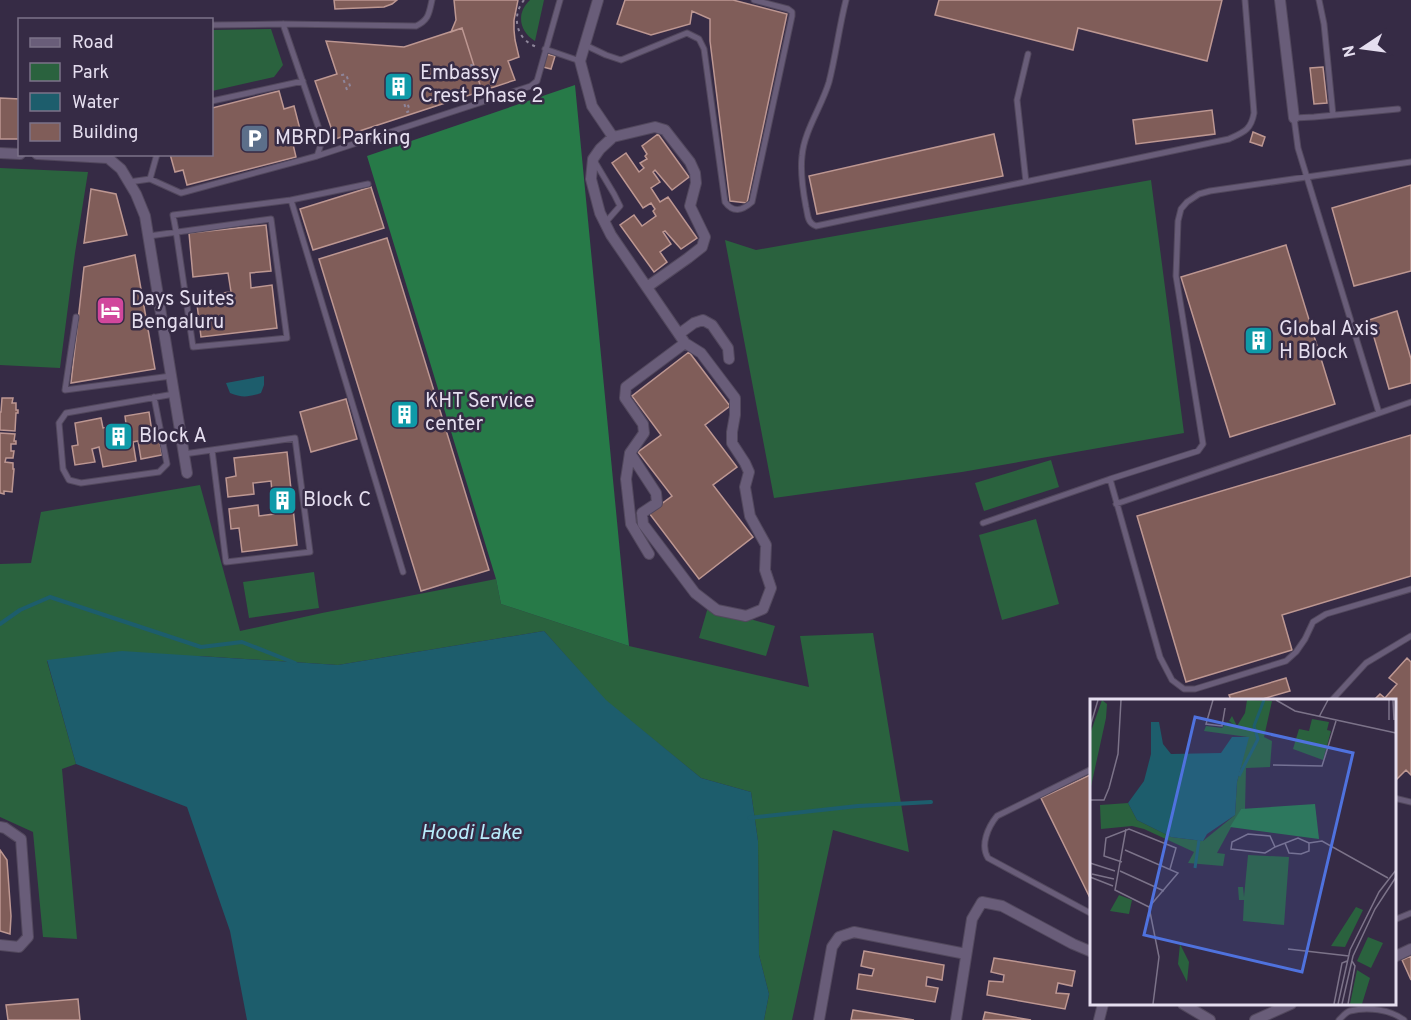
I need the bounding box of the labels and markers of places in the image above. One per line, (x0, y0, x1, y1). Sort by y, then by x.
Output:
place label: Embassy Crest Phase 2 (420, 61, 544, 110)
building icon: Embassy Crest Phase 2 (383, 70, 415, 102)
parking icon: MBRDI Parking (238, 123, 270, 155)
place label: MBRDI Parking (275, 126, 410, 152)
place label: Days Suites Bengaluru (131, 287, 235, 336)
hotel icon: Days Suites Bengaluru (94, 295, 126, 327)
place label: Global Axis H Block (1279, 317, 1379, 366)
building icon: Global Axis H Block (1242, 325, 1274, 357)
place label: KHT Service center (425, 389, 534, 438)
building icon: KHT Service center (388, 398, 420, 430)
building icon: Block A (102, 421, 134, 453)
place label: Block A (139, 424, 207, 450)
building icon: Block C (266, 485, 298, 517)
place label: Block C (303, 488, 371, 514)

